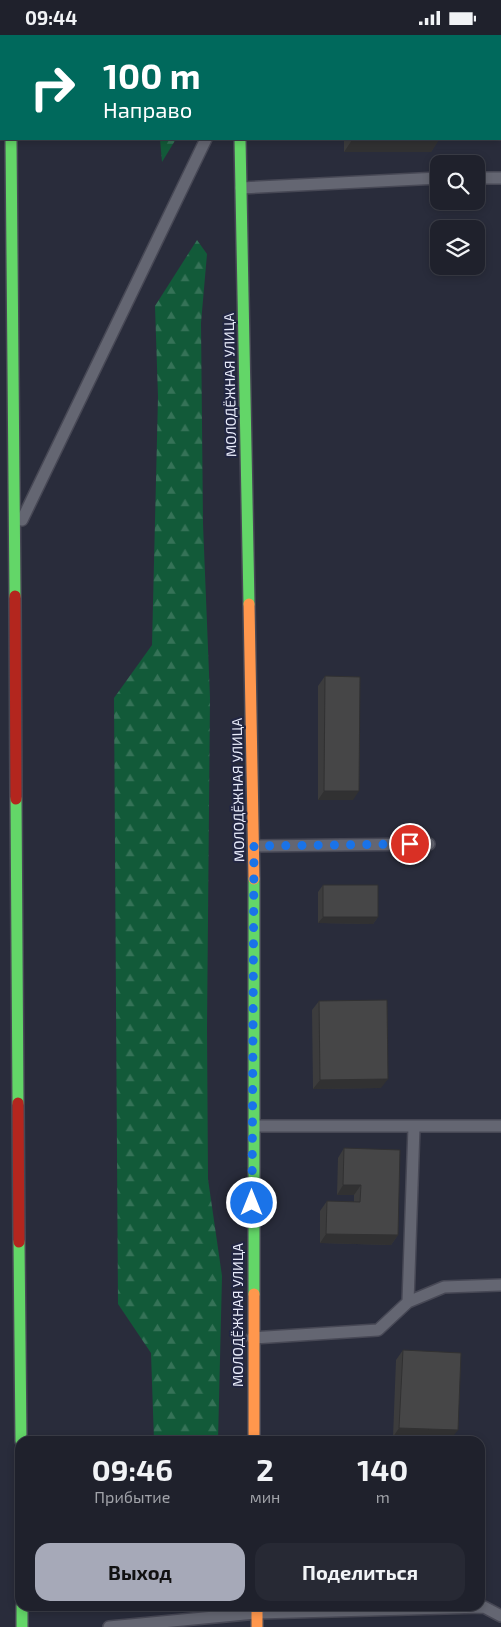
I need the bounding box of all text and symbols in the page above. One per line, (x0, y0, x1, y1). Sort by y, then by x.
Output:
text: 09:44 (25, 6, 77, 29)
text: 100 m (103, 54, 201, 96)
icon: right (20, 55, 85, 120)
text: Направо (103, 96, 192, 122)
map controls (430, 155, 485, 275)
button: search (430, 155, 485, 210)
button: layers (430, 220, 485, 275)
street label: МОЛОДЁЖНАЯ УЛИЦА (220, 313, 239, 457)
street label: МОЛОДЁЖНАЯ УЛИЦА (228, 718, 247, 862)
pin (389, 823, 431, 865)
icon: arrive (396, 830, 424, 858)
position arrow (225, 1176, 277, 1228)
street label: МОЛОДЁЖНАЯ УЛИЦА (229, 1243, 246, 1387)
text: 09:46 (92, 1451, 173, 1487)
text: 2 (256, 1451, 274, 1487)
text: 140 (357, 1451, 408, 1487)
text: Прибытие (94, 1487, 170, 1506)
text: мин (250, 1487, 280, 1506)
text: m (376, 1487, 390, 1506)
button: Выход (35, 1543, 245, 1601)
button: Поделиться (255, 1543, 465, 1601)

